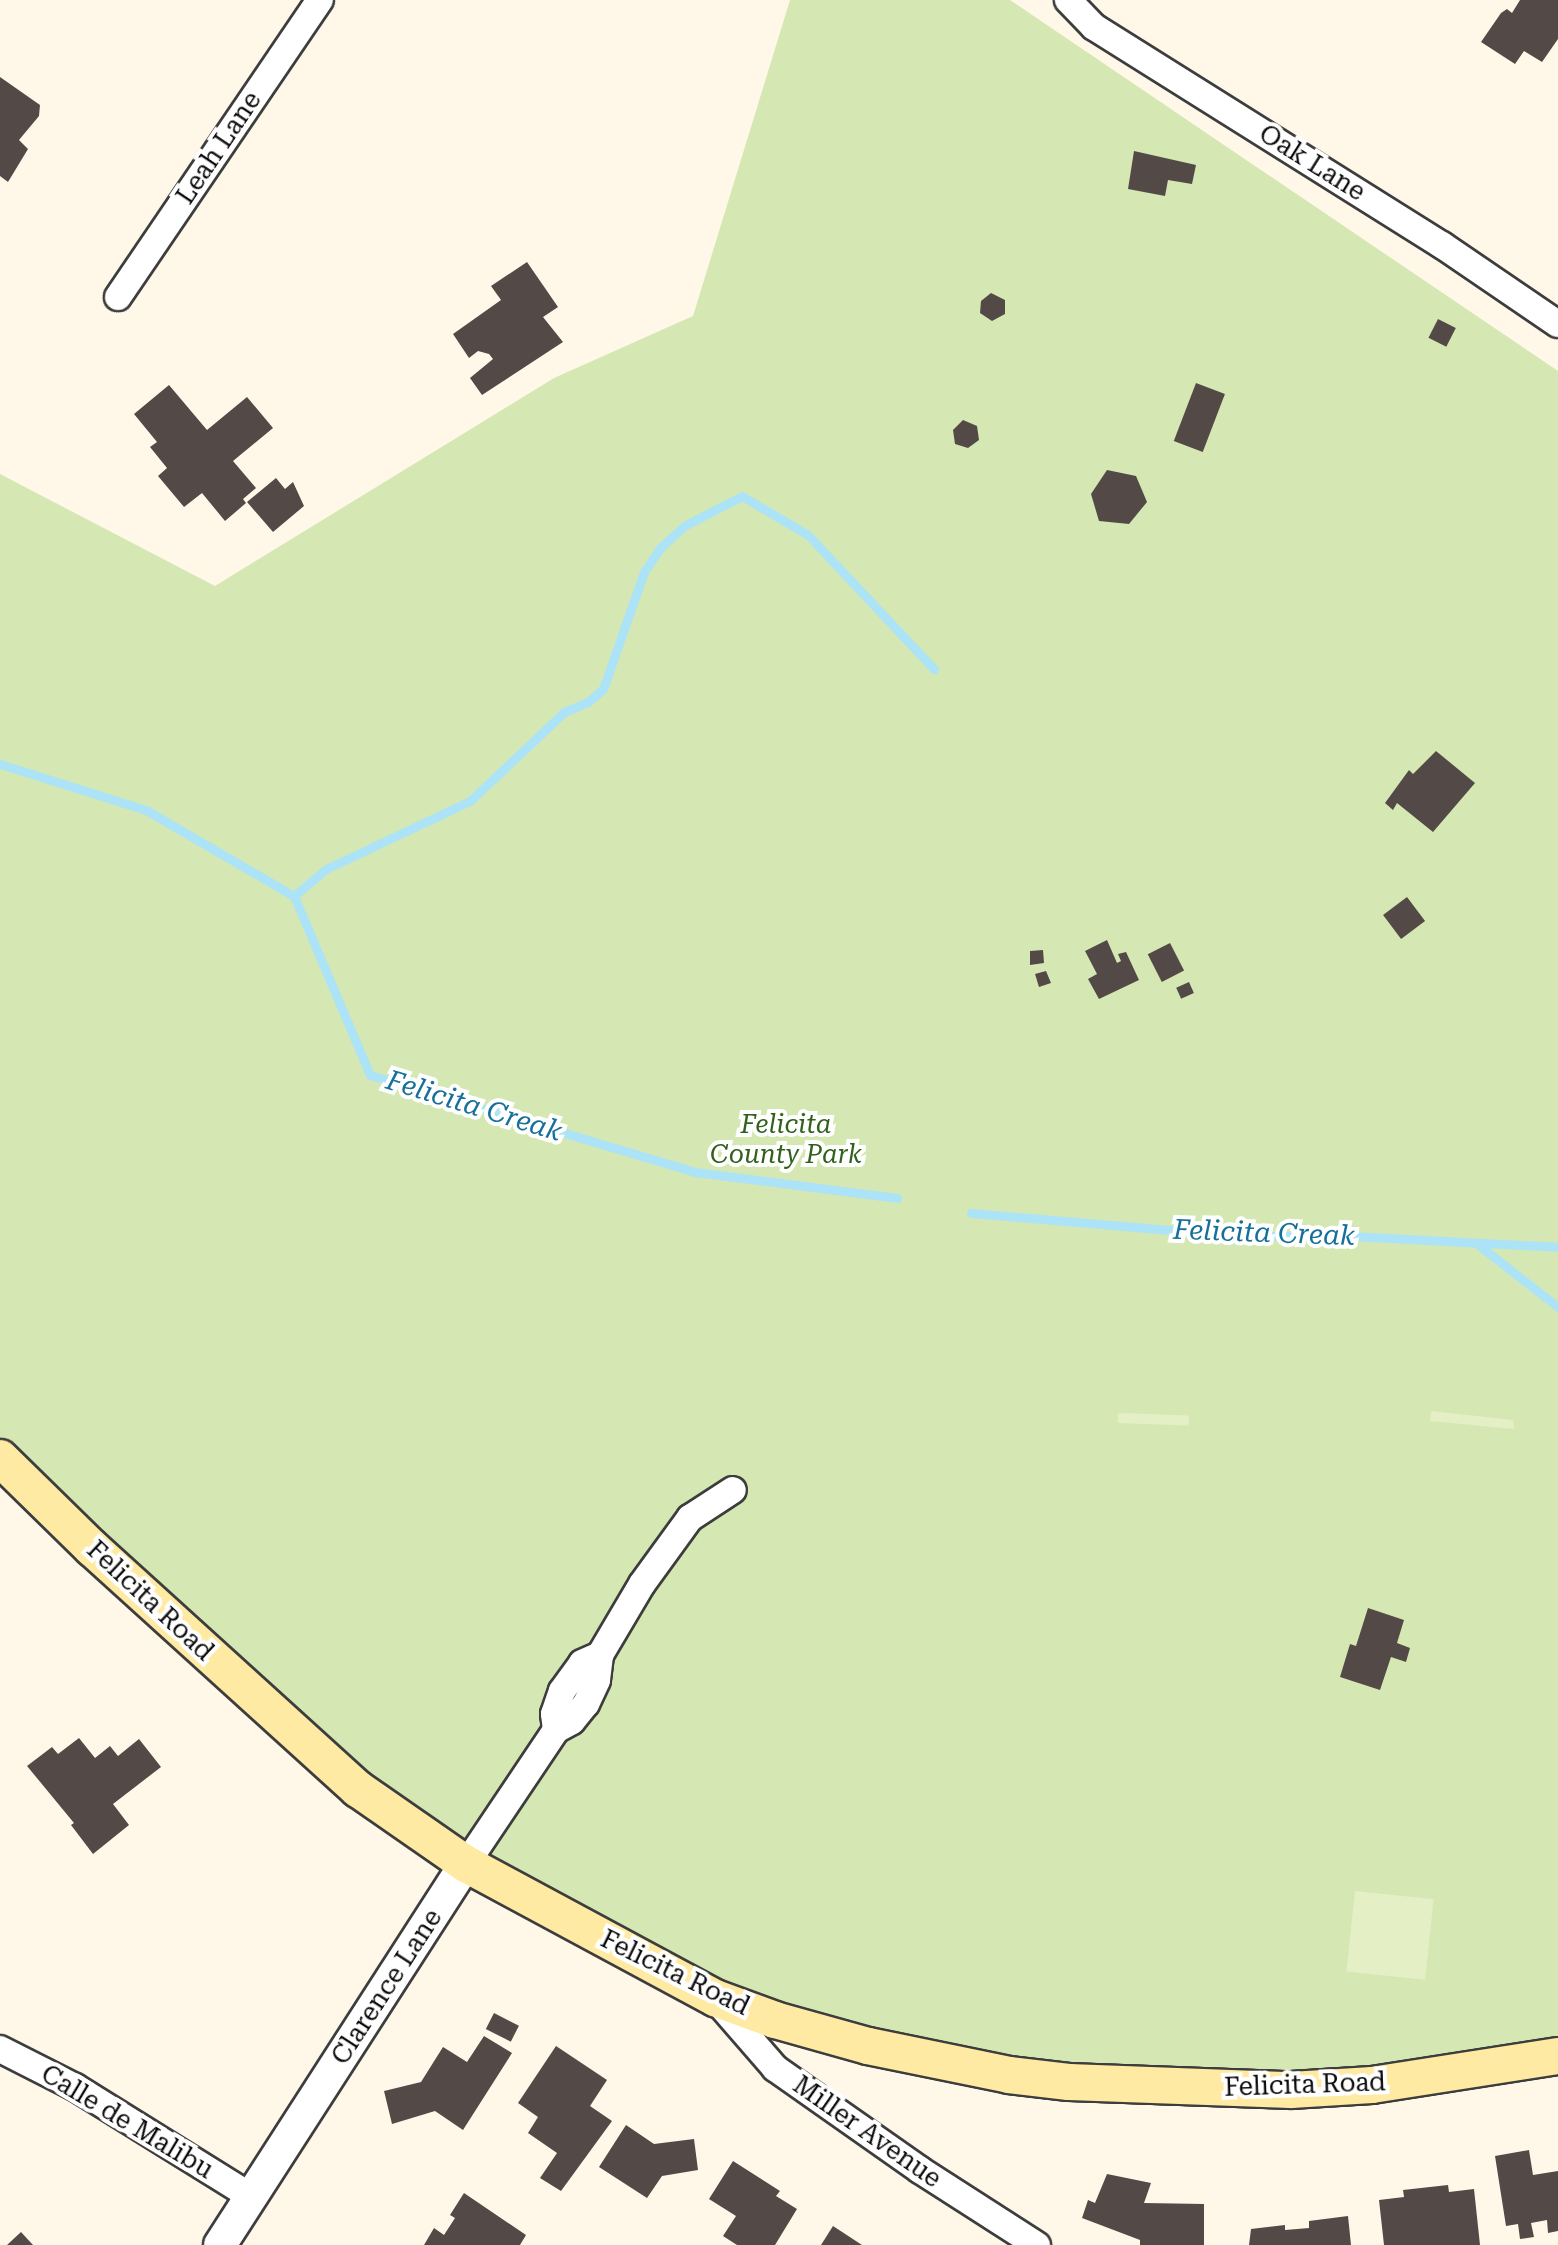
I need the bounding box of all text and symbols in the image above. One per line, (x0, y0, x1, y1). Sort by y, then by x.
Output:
street label: Leah Lane (170, 86, 268, 210)
street label: Oak Lane (1253, 118, 1371, 208)
water label: Felicita Creak (382, 1063, 566, 1149)
park label: Felicita County Park (710, 1109, 862, 1170)
water label: Felicita Creak (1172, 1213, 1356, 1253)
street label: Felicita Road (80, 1534, 220, 1668)
street label: Clarence Lane (325, 1903, 449, 2071)
street label: Felicita Road (595, 1924, 755, 2022)
street label: Calle de Malibu (35, 2058, 219, 2186)
street label: Felicita Road (1224, 2067, 1386, 2103)
street label: Miller Avenue (787, 2069, 947, 2195)

